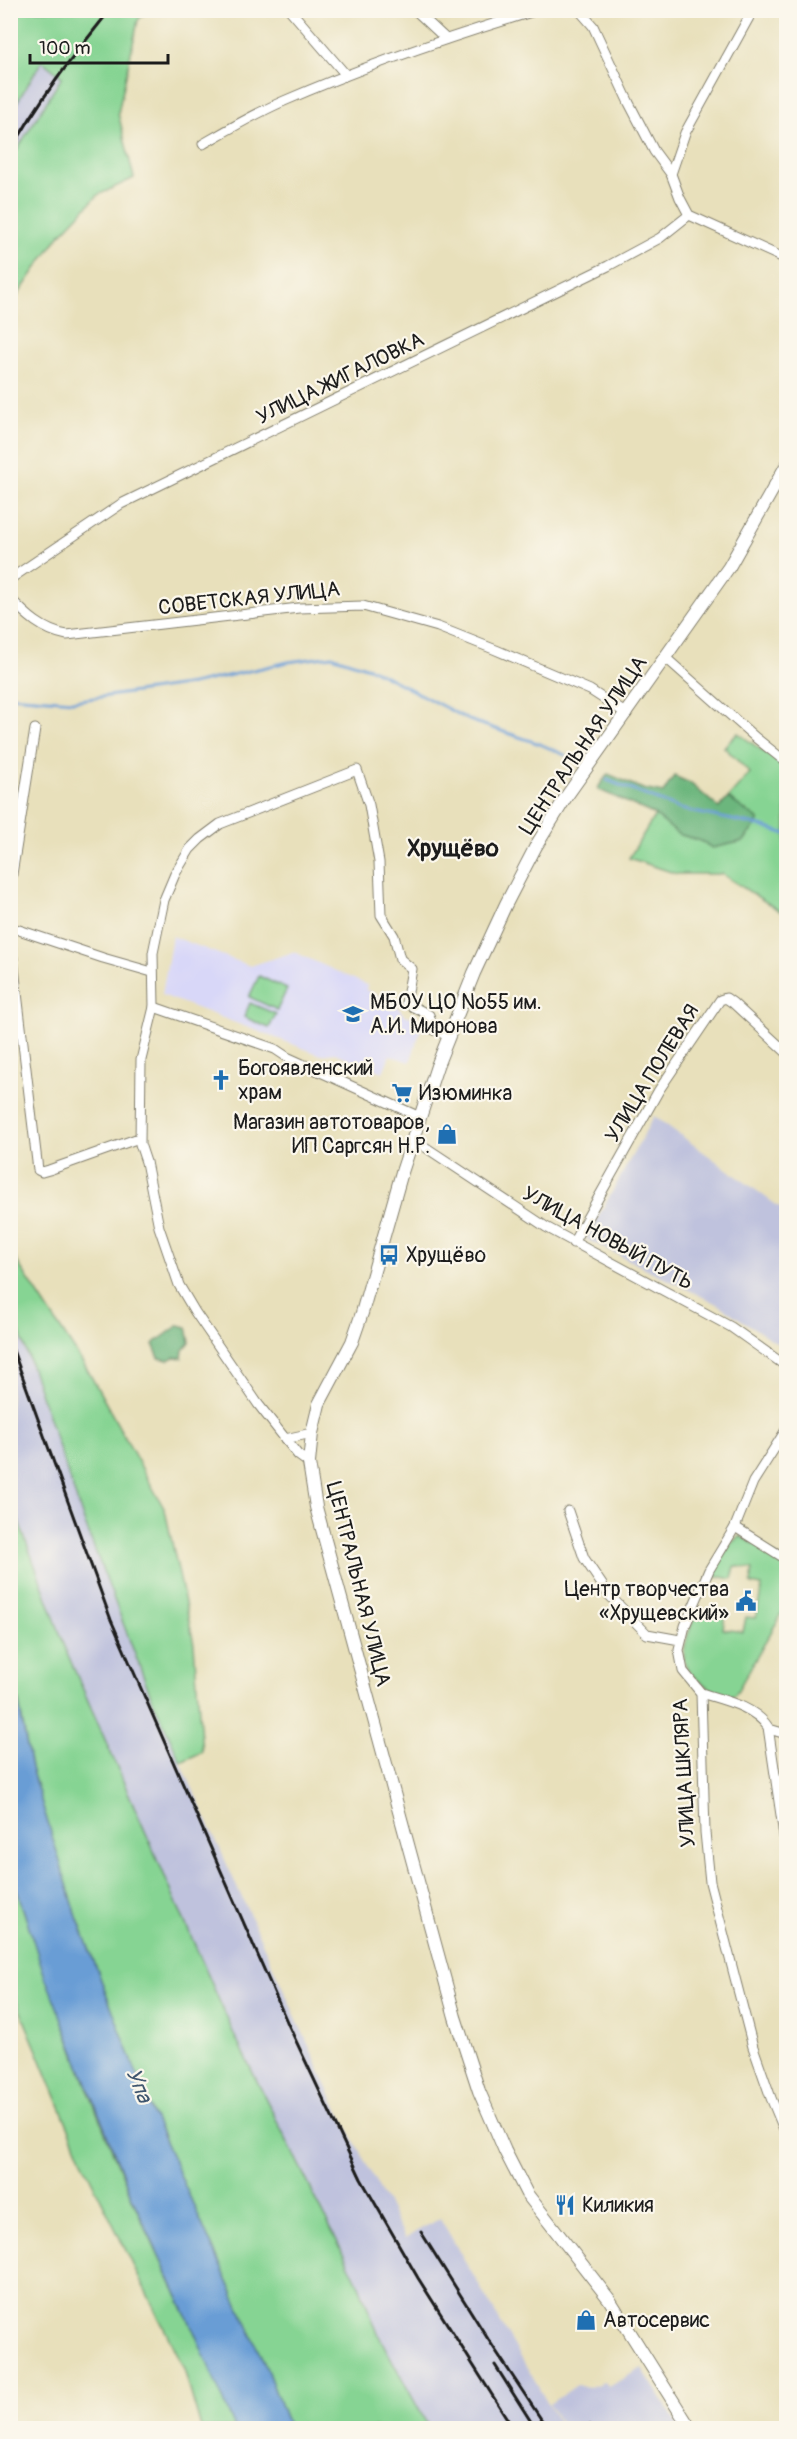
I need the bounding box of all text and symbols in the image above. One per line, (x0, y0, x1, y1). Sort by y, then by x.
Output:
scale bar (30, 27, 168, 65)
text: 100 m (39, 37, 91, 60)
street label: УЛИЦА ЖИГАЛОВКА (252, 326, 429, 431)
street label: СОВЕТСКАЯ УЛИЦА (157, 576, 341, 621)
street label: ЦЕНТРАЛЬНАЯ УЛИЦА (513, 651, 653, 840)
district label: Хрущёво (407, 834, 499, 863)
place label: МБОУ ЦО №55 им. А.И. Миронова (370, 989, 542, 1040)
street label: УЛИЦА ПОЛЕВАЯ (599, 999, 706, 1147)
school or university icon: МБОУ ЦО №55 им. А.И. Миронова (341, 1002, 365, 1026)
place label: Богоявленский храм (238, 1055, 373, 1106)
church icon: Богоявленский храм (209, 1068, 233, 1092)
place label: Изюминка (419, 1080, 512, 1107)
supermarket icon: Изюминка (390, 1081, 414, 1105)
place label: Магазин автотоваров, ИП Саргсян Н.Р. (233, 1109, 430, 1160)
shop icon: Магазин автотоваров, ИП Саргсян Н.Р. (435, 1122, 459, 1146)
street label: УЛИЦА НОВЫЙ ПУТЬ (518, 1180, 698, 1297)
place label: Хрущёво (406, 1242, 486, 1269)
bus stop icon: Хрущёво (377, 1243, 401, 1267)
street label: ЦЕНТРАЛЬНАЯ УЛИЦА (320, 1479, 397, 1689)
place label: Центр творчества «Хрущевский» (564, 1576, 729, 1627)
public building icon: Центр творчества «Хрущевский» (734, 1589, 758, 1613)
street label: УЛИЦА ШКЛЯРА (667, 1698, 702, 1848)
water label: Упа (120, 2064, 159, 2108)
place label: Киликия (582, 2192, 654, 2219)
restaurant icon: Киликия (553, 2193, 577, 2217)
place label: Автосервис (603, 2307, 710, 2334)
shop icon: Автосервис (574, 2308, 598, 2332)

